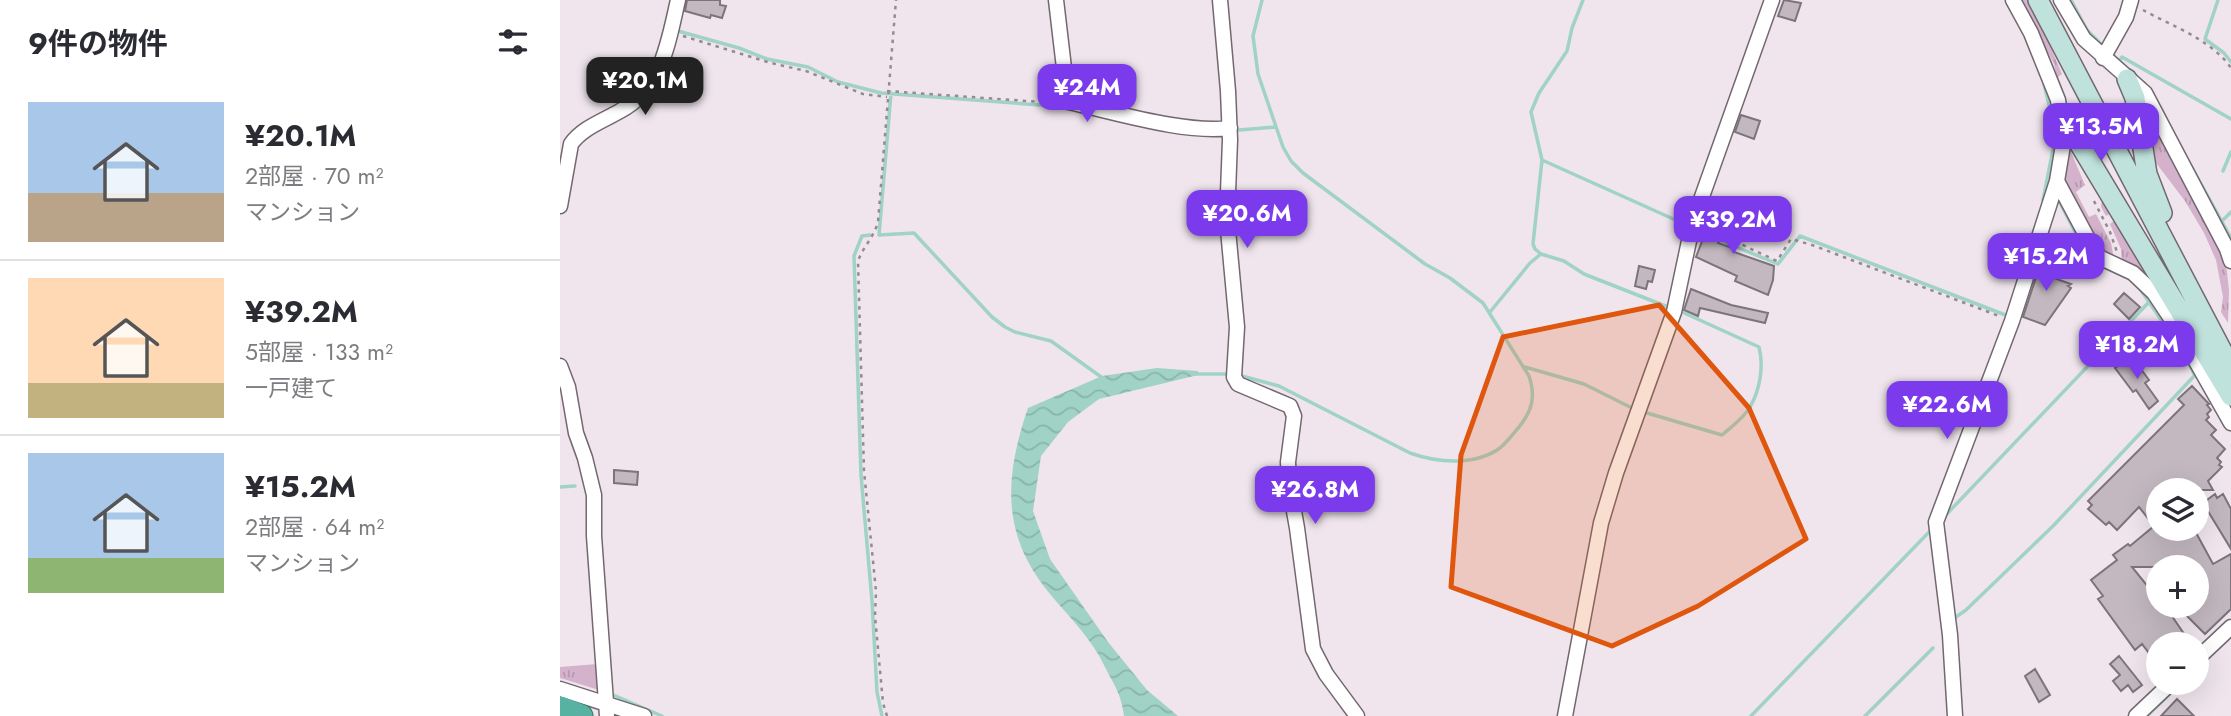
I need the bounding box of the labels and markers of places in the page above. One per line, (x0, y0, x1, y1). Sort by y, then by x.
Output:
pin: ¥20.1M (588, 58, 702, 117)
pin: ¥24M (1046, 64, 1128, 124)
pin: ¥13.5M (2044, 104, 2158, 163)
pin: ¥20.6M (1190, 190, 1304, 250)
pin: ¥39.2M (1676, 196, 1790, 256)
pin: ¥15.2M (1989, 233, 2103, 293)
pin: ¥18.2M (2080, 322, 2194, 381)
pin: ¥22.6M (1890, 382, 2004, 441)
pin: ¥26.8M (1258, 466, 1372, 526)

